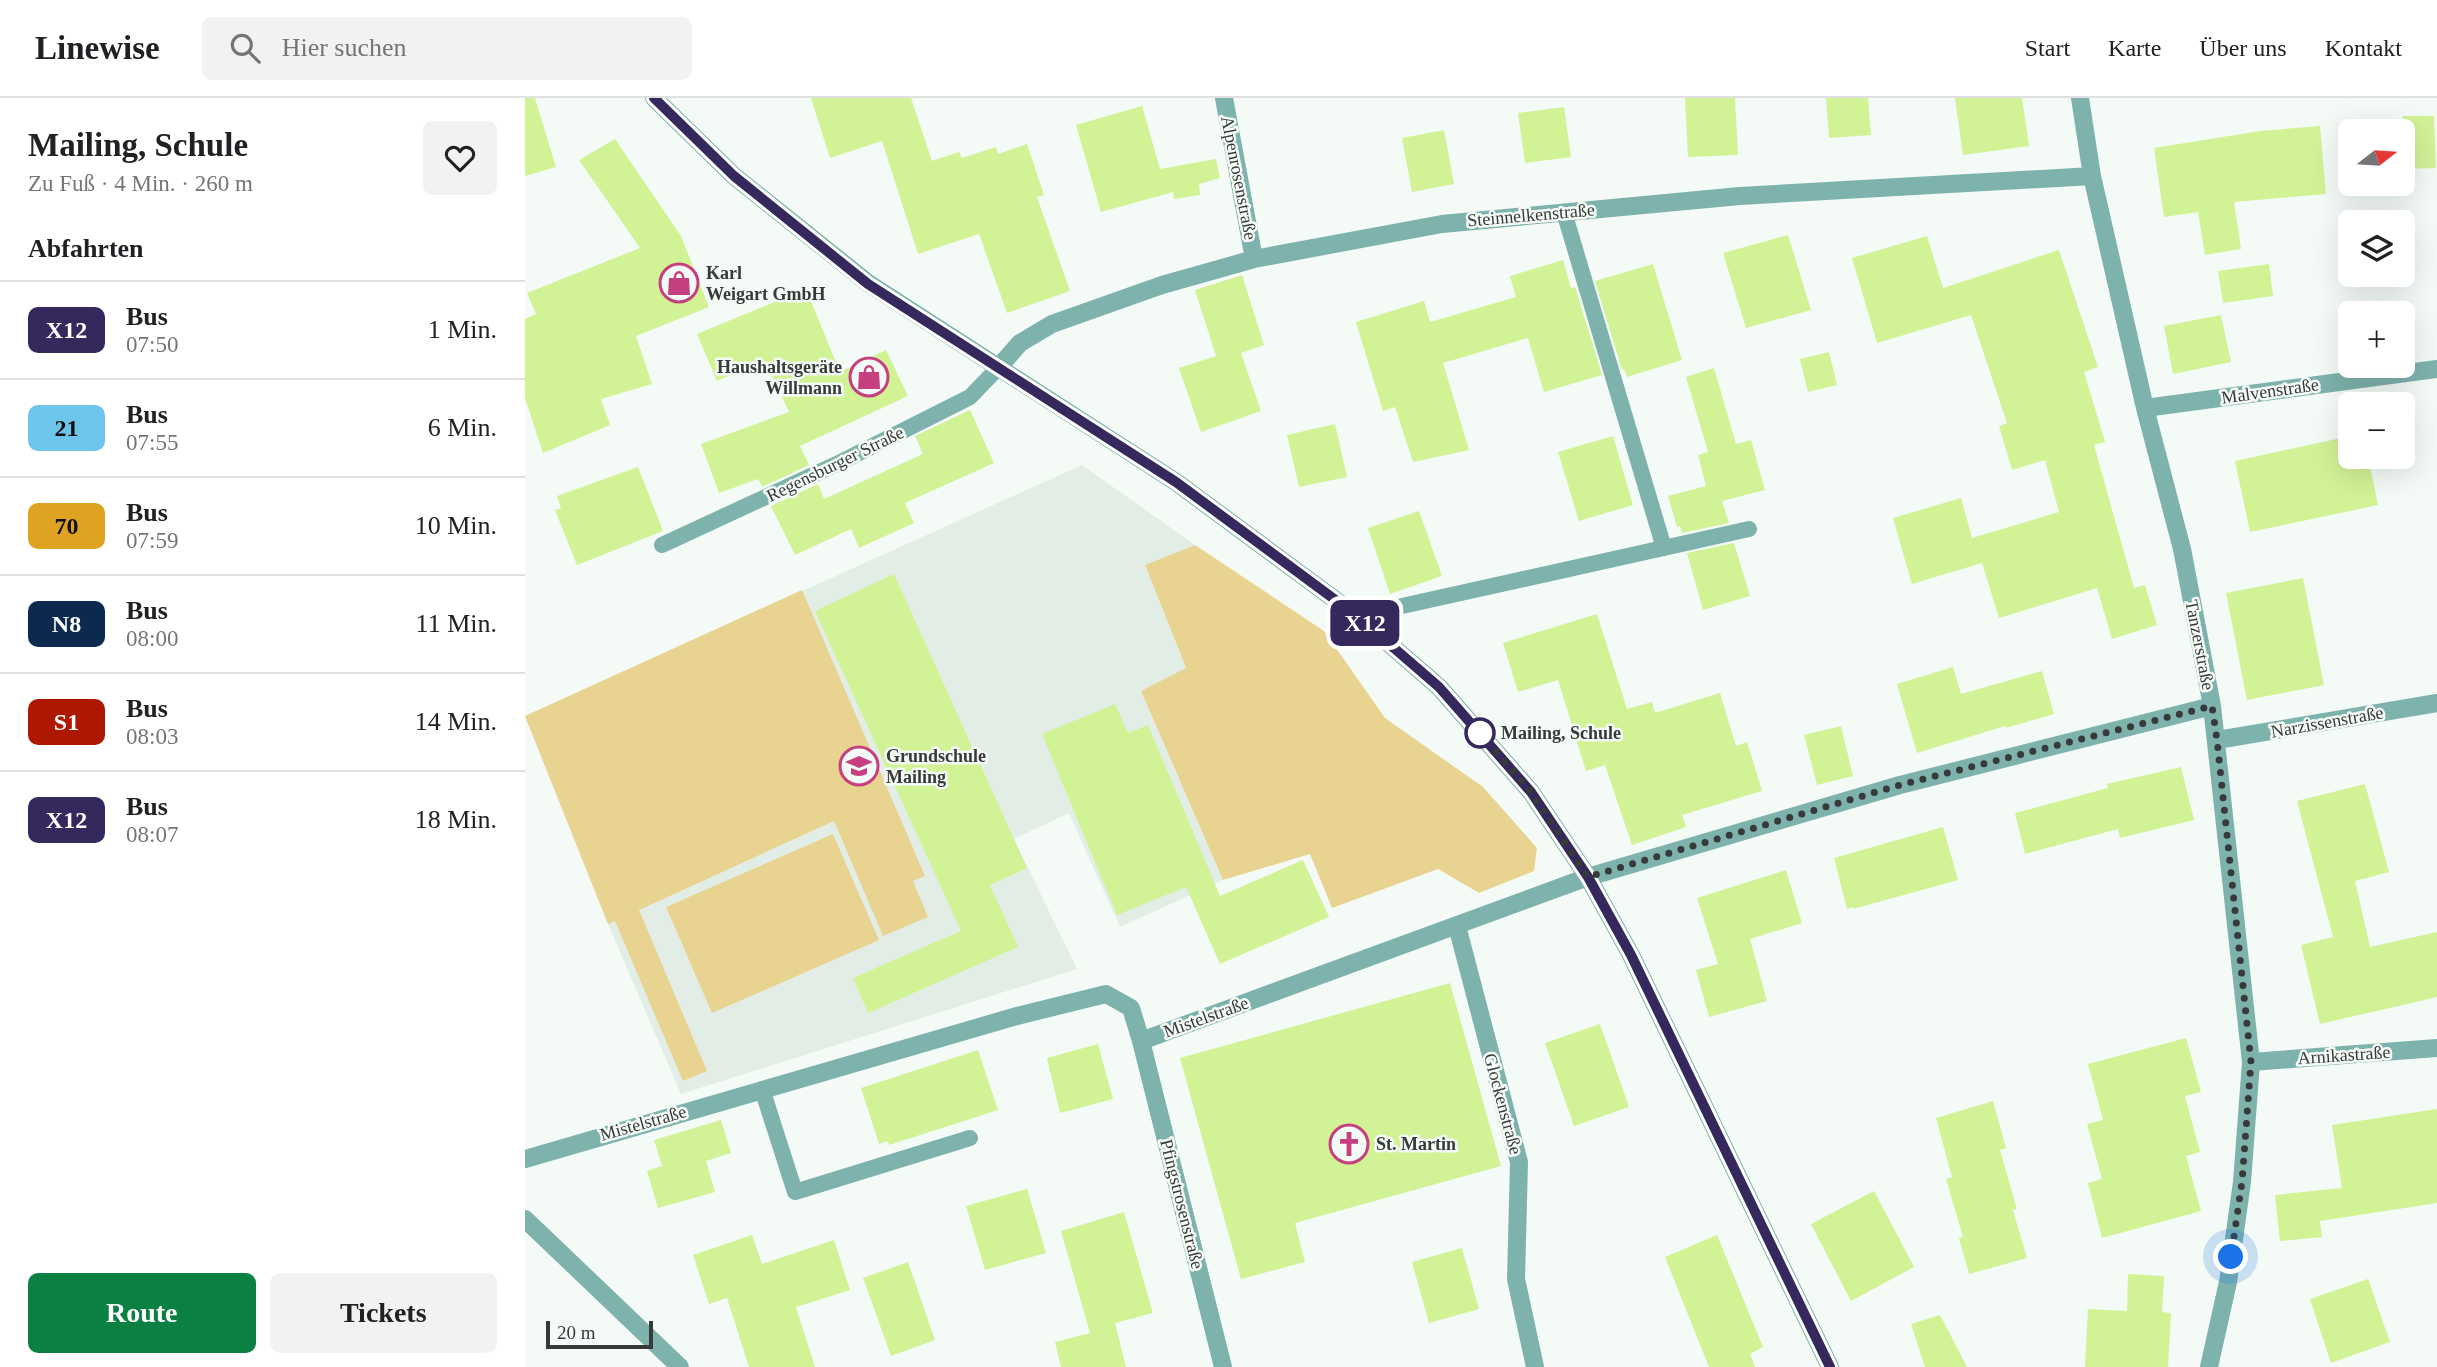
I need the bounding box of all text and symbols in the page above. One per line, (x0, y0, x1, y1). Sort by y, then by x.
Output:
search box (202, 17, 692, 80)
icon: search (226, 29, 264, 67)
text: Linewise (35, 30, 160, 66)
text: Hier suchen (282, 33, 407, 62)
text: Start (2025, 35, 2070, 61)
text: Karte (2108, 35, 2161, 61)
text: Über uns (2199, 35, 2287, 61)
text: Kontakt (2325, 35, 2402, 61)
street label: Alpenrosenstraße (1217, 114, 1261, 242)
north arrow (2338, 119, 2415, 196)
map controls (2338, 119, 2415, 469)
button: heart (423, 121, 497, 195)
text: Mailing, Schule (28, 127, 248, 163)
text: Zu Fuß · 4 Min. · 260 m (28, 171, 253, 196)
street label: Steinnelkenstraße (1466, 199, 1596, 231)
button: layers (2338, 210, 2415, 287)
text: Abfahrten (28, 234, 144, 263)
shop icon: Karl Weigart GmbH (658, 262, 700, 304)
place label: Karl Weigart GmbH (706, 263, 826, 304)
button: + (2338, 301, 2415, 378)
text: Bus (126, 302, 168, 331)
text: 1 Min. (428, 315, 497, 344)
text: X12 (46, 317, 87, 343)
text: 07:50 (126, 332, 178, 357)
shop icon: Haushaltsgeräte Willmann (848, 356, 890, 398)
place label: Haushaltsgeräte Willmann (717, 357, 842, 398)
street label: Malvenstraße (2220, 374, 2320, 408)
button: − (2338, 392, 2415, 469)
text: Bus (126, 400, 168, 429)
text: 6 Min. (428, 413, 497, 442)
text: 21 (55, 415, 79, 441)
street label: Regensburger Straße (763, 422, 907, 506)
text: 07:55 (126, 430, 178, 455)
text: Bus (126, 498, 168, 527)
text: 10 Min. (415, 511, 497, 540)
text: 70 (55, 513, 79, 539)
text: 07:59 (126, 528, 178, 553)
text: Bus (126, 596, 168, 625)
street label: Tanzerstraße (2181, 598, 2219, 692)
line badge: X12 (1325, 600, 1405, 646)
text: 11 Min. (416, 609, 497, 638)
text: X12 (1344, 610, 1386, 636)
text: N8 (52, 611, 81, 637)
text: 08:00 (126, 626, 178, 651)
text: Bus (126, 694, 168, 723)
street label: Narzissenstraße (2269, 702, 2385, 742)
text: 14 Min. (415, 707, 497, 736)
text: S1 (54, 709, 79, 735)
marker: Mailing, Schule (1465, 718, 1495, 748)
place label: Mailing, Schule (1501, 723, 1621, 743)
text: 08:03 (126, 724, 178, 749)
school or university icon: Grundschule Mailing (838, 745, 880, 787)
place label: Grundschule Mailing (886, 746, 986, 787)
text: Bus (126, 792, 168, 821)
text: 18 Min. (415, 805, 497, 834)
text: X12 (46, 807, 87, 833)
text: 08:07 (126, 822, 178, 847)
street label: Mistelstraße (1161, 992, 1251, 1042)
street label: Arnikastraße (2297, 1042, 2391, 1068)
street label: Glockenstraße (1480, 1051, 1526, 1157)
street label: Mistelstraße (597, 1101, 689, 1145)
church icon: St. Martin (1328, 1123, 1370, 1165)
place label: St. Martin (1376, 1134, 1456, 1154)
street label: Pfingstrosenstraße (1156, 1137, 1208, 1271)
your location (2213, 1239, 2248, 1274)
button: Route (28, 1273, 256, 1353)
button: Tickets (270, 1273, 497, 1353)
scale bar (546, 1318, 653, 1350)
text: 20 m (557, 1322, 596, 1343)

